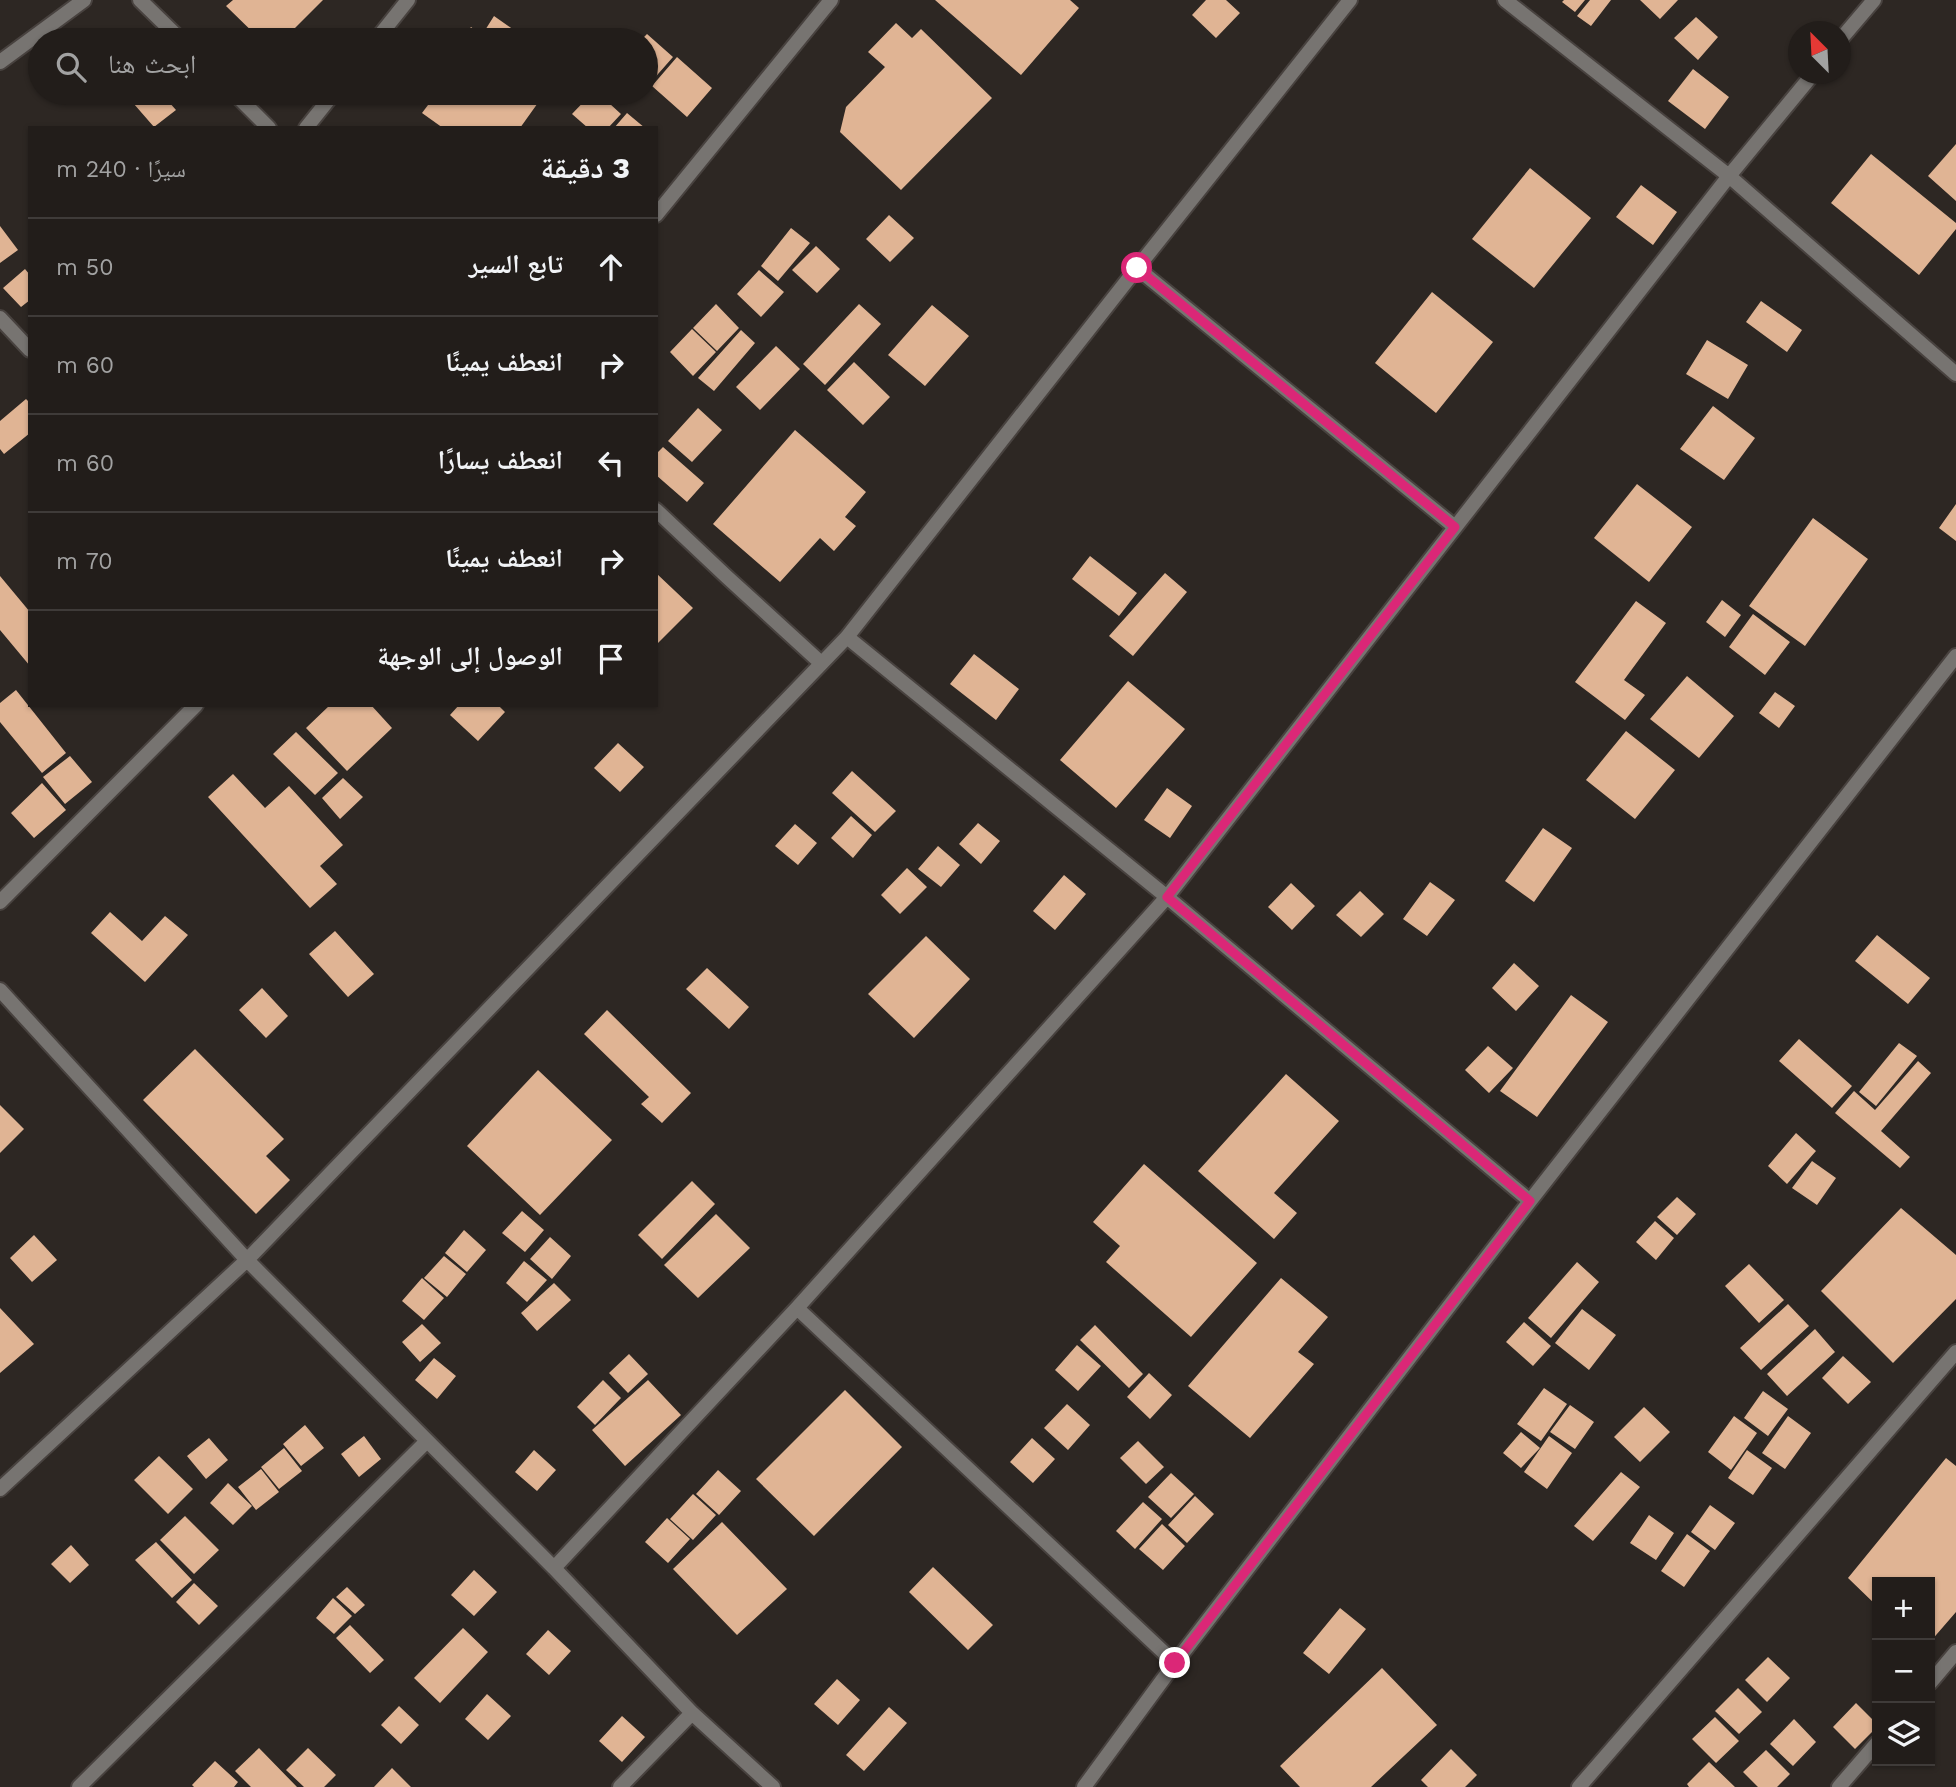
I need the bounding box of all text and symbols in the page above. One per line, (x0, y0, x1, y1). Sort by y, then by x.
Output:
north arrow (1788, 21, 1851, 84)
search box (28, 28, 658, 105)
icon: search (52, 48, 90, 86)
text: ابحث هنا (108, 49, 196, 79)
text: 3 دقيقة (541, 150, 630, 185)
text: سيرًا · 240 m (56, 156, 186, 183)
icon: ahead (592, 248, 630, 286)
text: تابع السير (469, 249, 563, 279)
route start (1121, 252, 1152, 283)
text: 50 m (56, 254, 113, 281)
icon: right (592, 346, 630, 384)
text: انعطف يمينًا (445, 347, 563, 377)
text: 60 m (56, 352, 114, 379)
icon: left (592, 444, 630, 482)
text: انعطف يسارًا (438, 445, 563, 475)
text: 60 m (56, 450, 114, 477)
icon: right (592, 542, 630, 580)
text: انعطف يمينًا (445, 543, 563, 573)
text: 70 m (56, 548, 113, 575)
icon: arrive (592, 640, 630, 678)
text: الوصول إلى الوجهة (377, 641, 563, 671)
map controls (1872, 1577, 1935, 1766)
button: + (1872, 1577, 1935, 1640)
button: − (1872, 1640, 1935, 1703)
route end (1159, 1647, 1190, 1678)
button: layers (1872, 1703, 1935, 1766)

